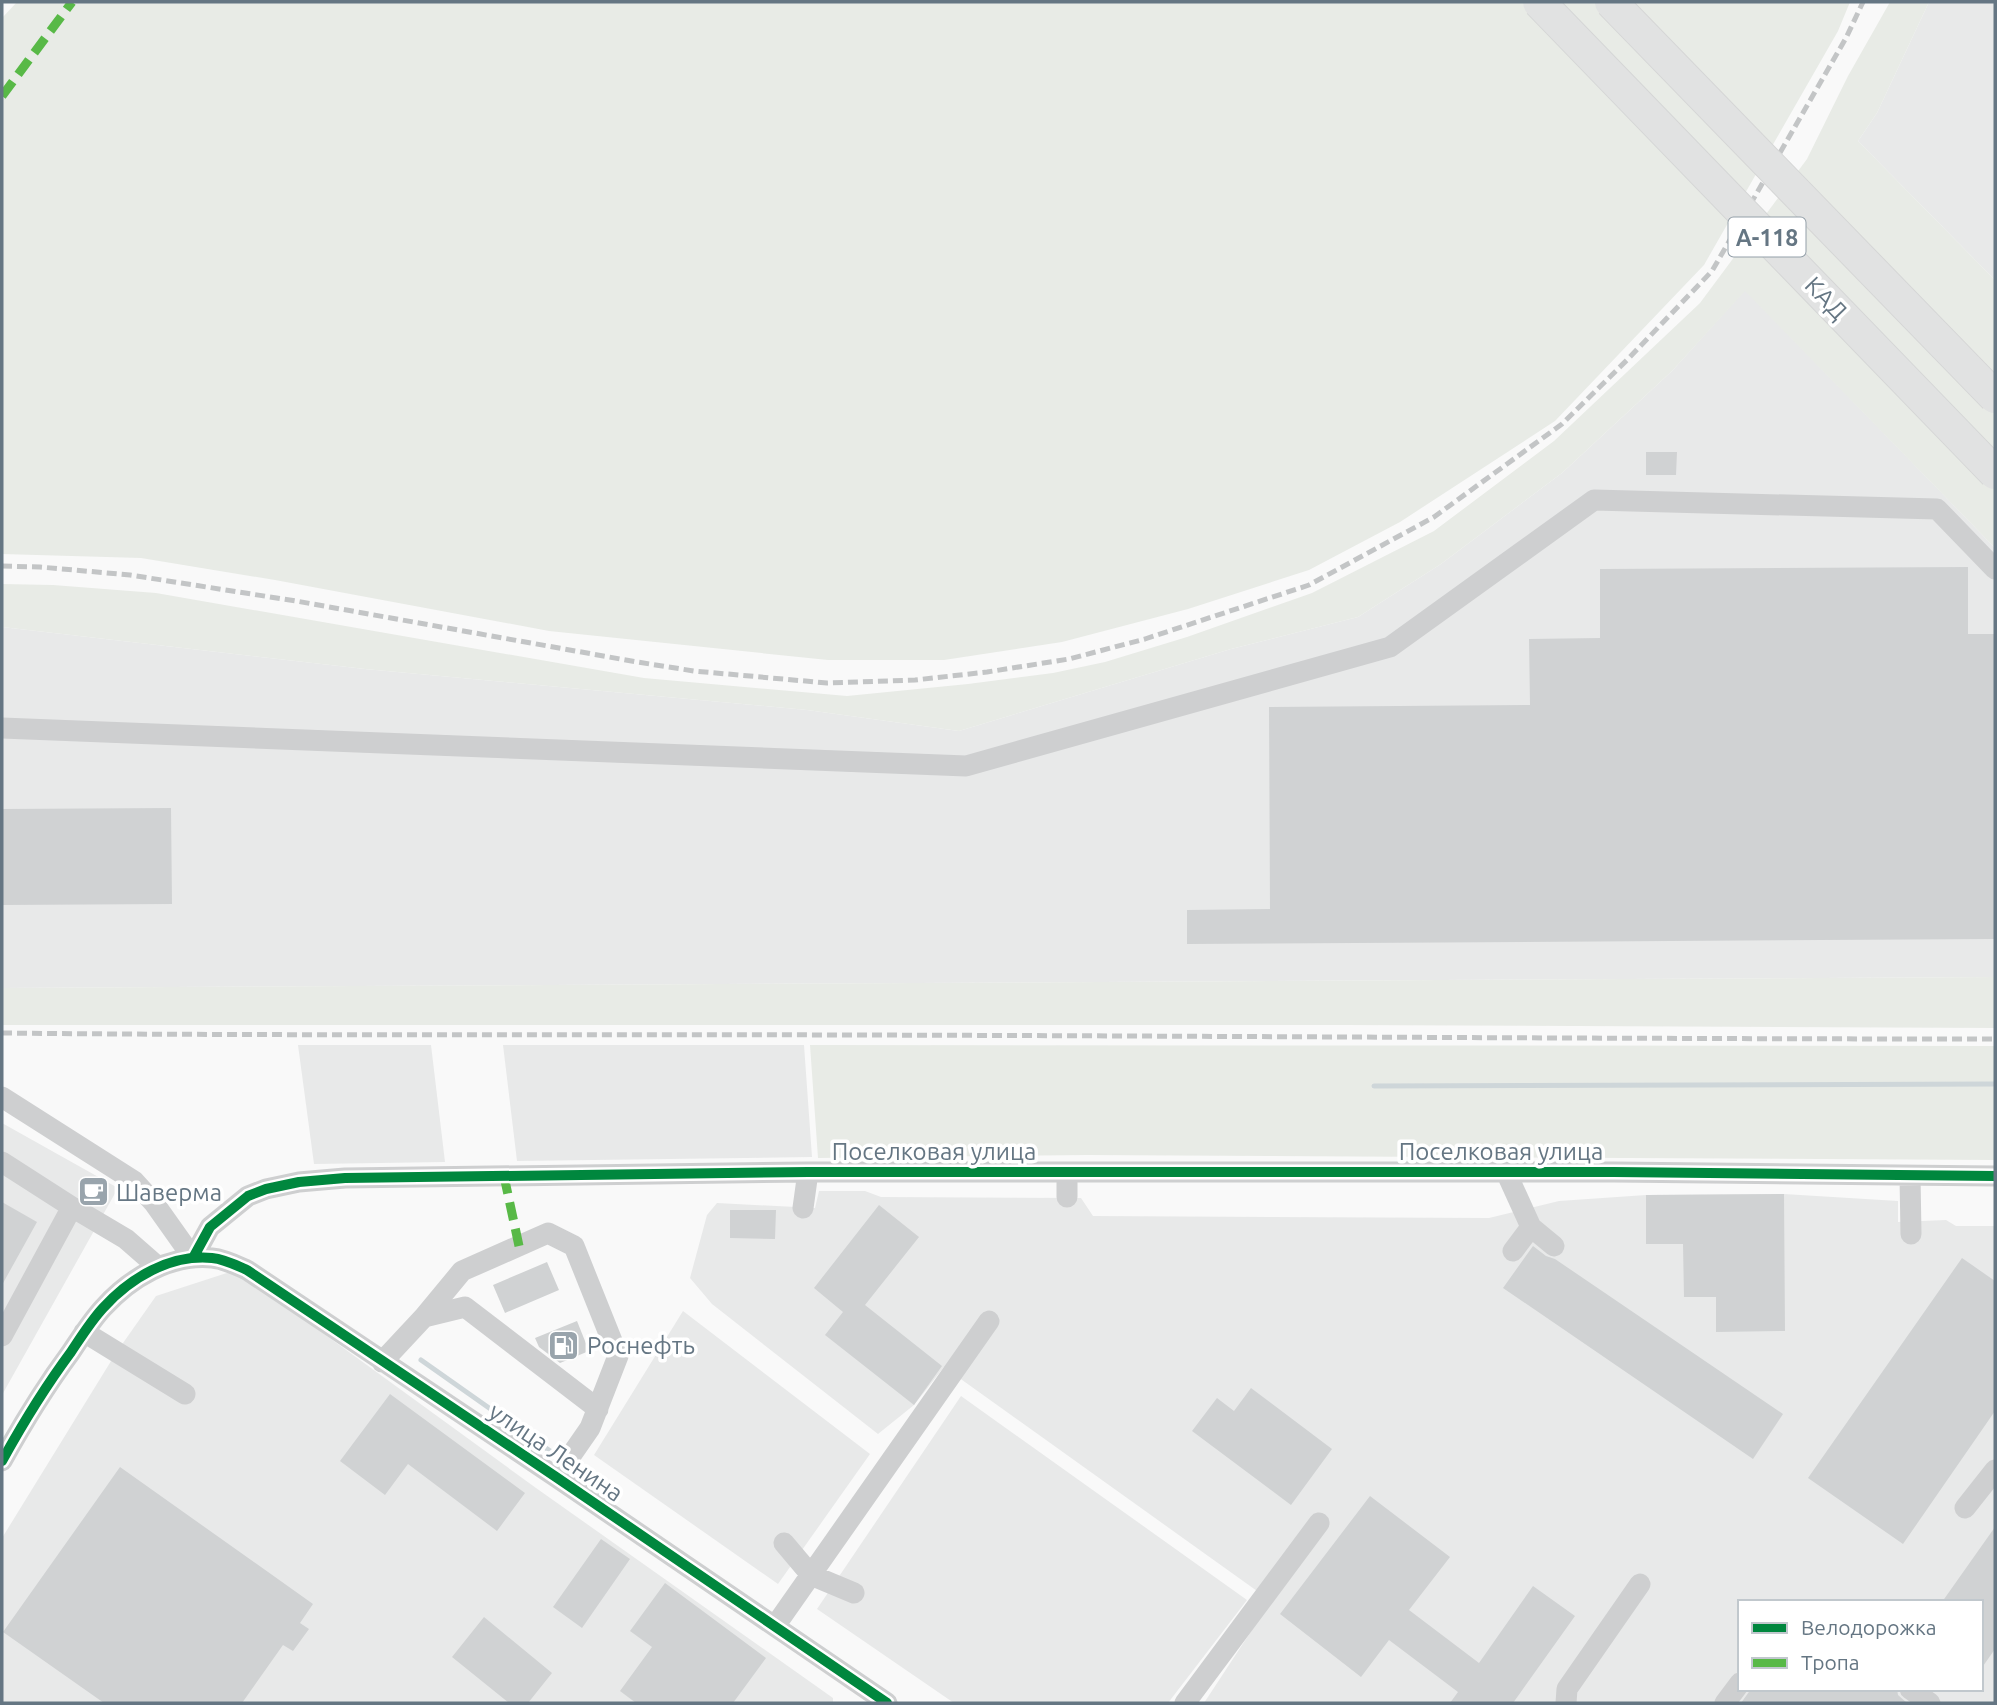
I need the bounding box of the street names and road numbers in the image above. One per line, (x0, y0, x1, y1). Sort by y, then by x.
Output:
road number: А-118 (1728, 218, 1806, 256)
street label: КАД (1800, 271, 1852, 325)
street label: Поселковая улица (832, 1138, 1036, 1165)
street label: Поселковая улица (1399, 1138, 1603, 1165)
street label: улица Ленина (484, 1397, 628, 1507)

